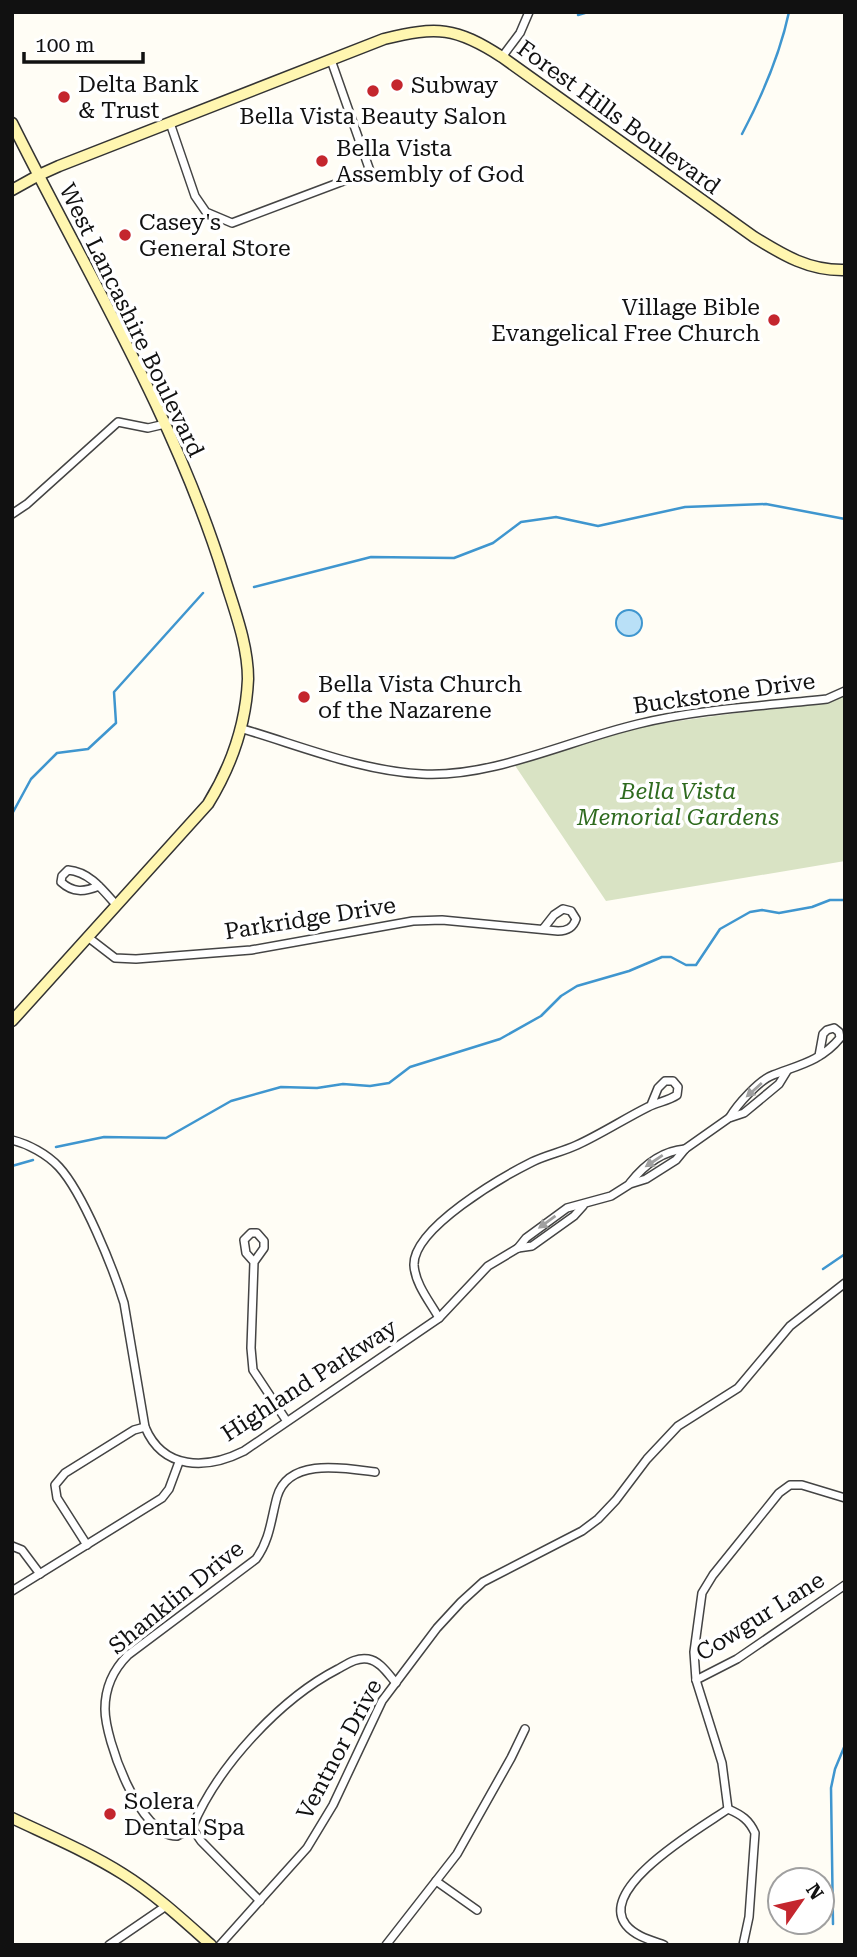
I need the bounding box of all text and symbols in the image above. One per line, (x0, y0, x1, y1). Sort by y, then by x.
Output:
scale bar (24, 21, 144, 65)
text: 100 m (35, 33, 95, 57)
street label: Forest Hills Boulevard (512, 35, 726, 200)
place label: Delta Bank & Trust (78, 71, 199, 124)
place label: Subway (411, 72, 499, 99)
marker: Subway (389, 77, 405, 93)
marker: Bella Vista Beauty Salon (365, 83, 381, 99)
marker: Delta Bank & Trust (56, 89, 72, 105)
place label: Bella Vista Beauty Salon (239, 103, 507, 130)
place label: Bella Vista Assembly of God (336, 135, 525, 188)
marker: Bella Vista Assembly of God (314, 153, 330, 169)
street label: West Lancashire Boulevard (53, 179, 210, 462)
place label: Casey's General Store (139, 209, 291, 262)
marker: Casey's General Store (117, 227, 133, 243)
place label: Village Bible Evangelical Free Church (491, 294, 760, 347)
marker: Village Bible Evangelical Free Church (766, 312, 782, 328)
street label: Buckstone Drive (631, 667, 817, 720)
place label: Bella Vista Church of the Nazarene (318, 671, 522, 724)
marker: Bella Vista Church of the Nazarene (296, 689, 312, 705)
park label: Bella Vista Memorial Gardens (576, 778, 779, 831)
street label: Parkridge Drive (222, 892, 398, 945)
one-way arrow (746, 1082, 763, 1097)
one-way arrow (644, 1154, 664, 1167)
one-way arrow (538, 1215, 556, 1229)
street label: Highland Parkway (217, 1313, 402, 1447)
street label: Shanklin Drive (104, 1535, 249, 1660)
street label: Cowgur Lane (691, 1566, 829, 1667)
street label: Ventnor Drive (291, 1674, 388, 1824)
place label: Solera Dental Spa (124, 1788, 245, 1841)
marker: Solera Dental Spa (102, 1806, 118, 1822)
north arrow (766, 1866, 836, 1936)
text: N (801, 1879, 829, 1905)

